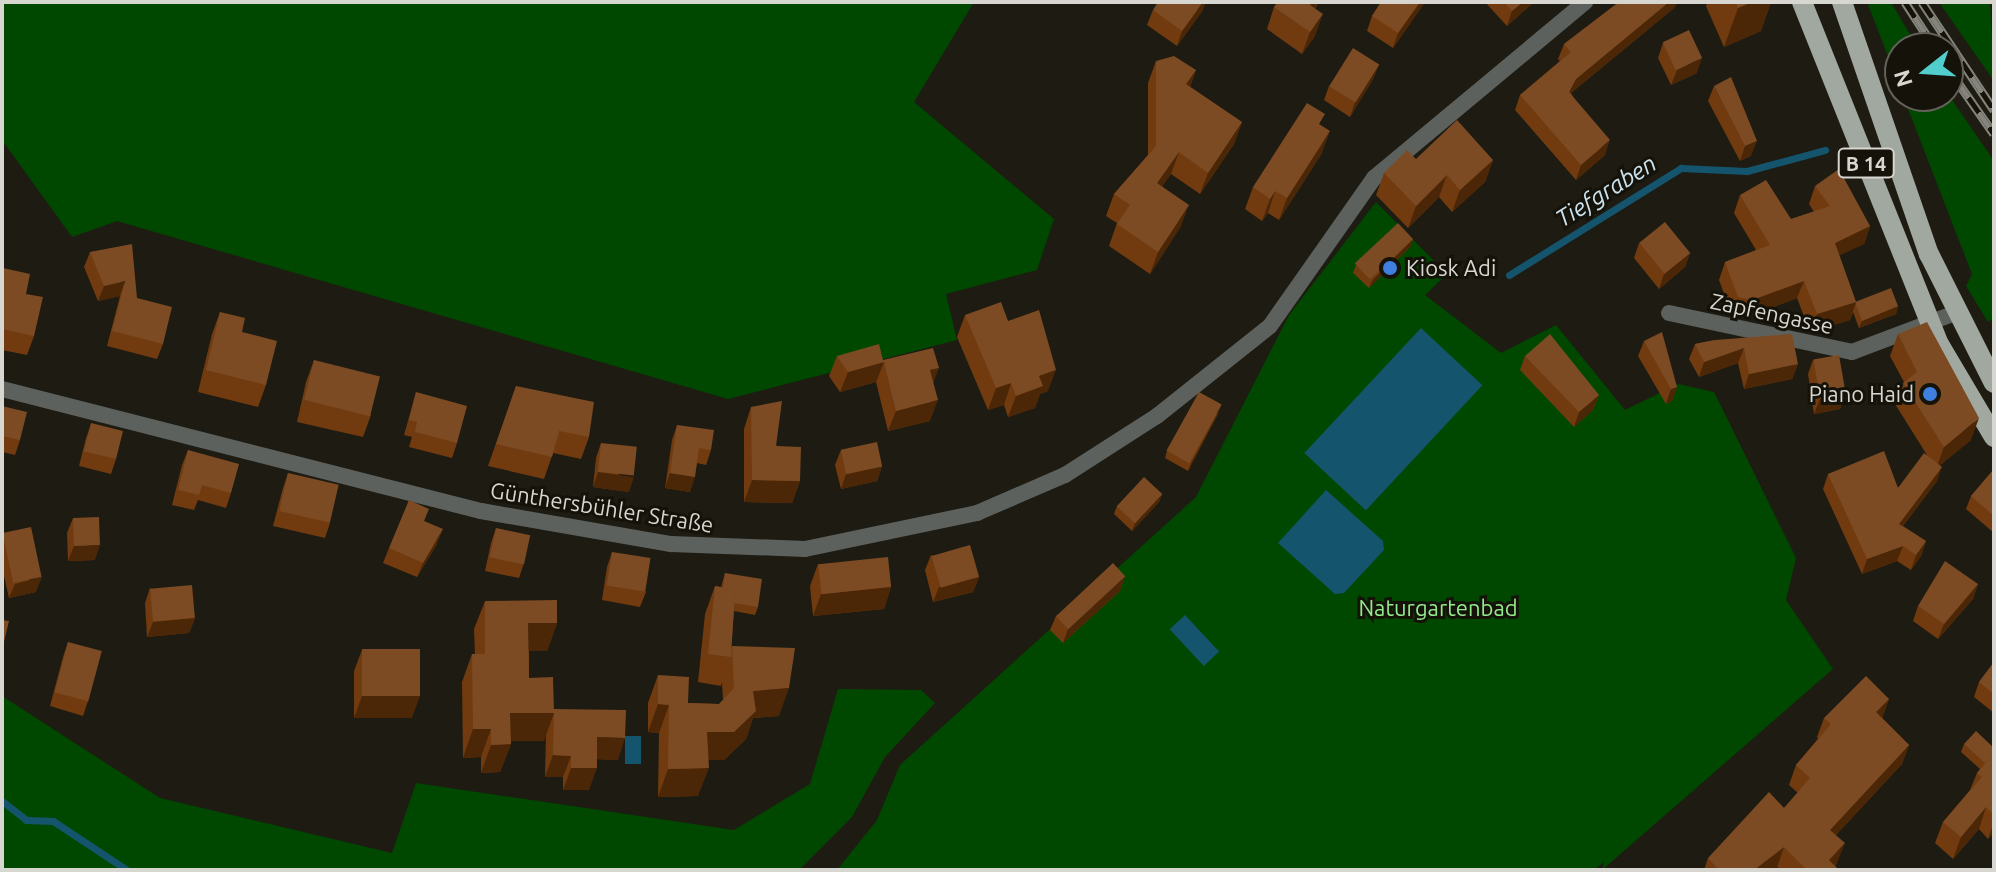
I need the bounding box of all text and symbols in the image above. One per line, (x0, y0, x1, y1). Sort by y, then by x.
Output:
north arrow (1884, 32, 1964, 112)
text: N (1888, 67, 1917, 90)
road number: B 14 (1836, 147, 1896, 179)
water label: Tiefgraben (1550, 149, 1662, 233)
place label: Kiosk Adi (1406, 255, 1496, 281)
marker: Kiosk Adi (1381, 259, 1399, 277)
street label: Zapfengasse (1708, 287, 1836, 339)
place label: Piano Haid (1809, 381, 1914, 407)
marker: Piano Haid (1921, 385, 1939, 403)
street label: Günthersbühler Straße (489, 476, 715, 538)
park label: Naturgartenbad (1358, 595, 1518, 621)

